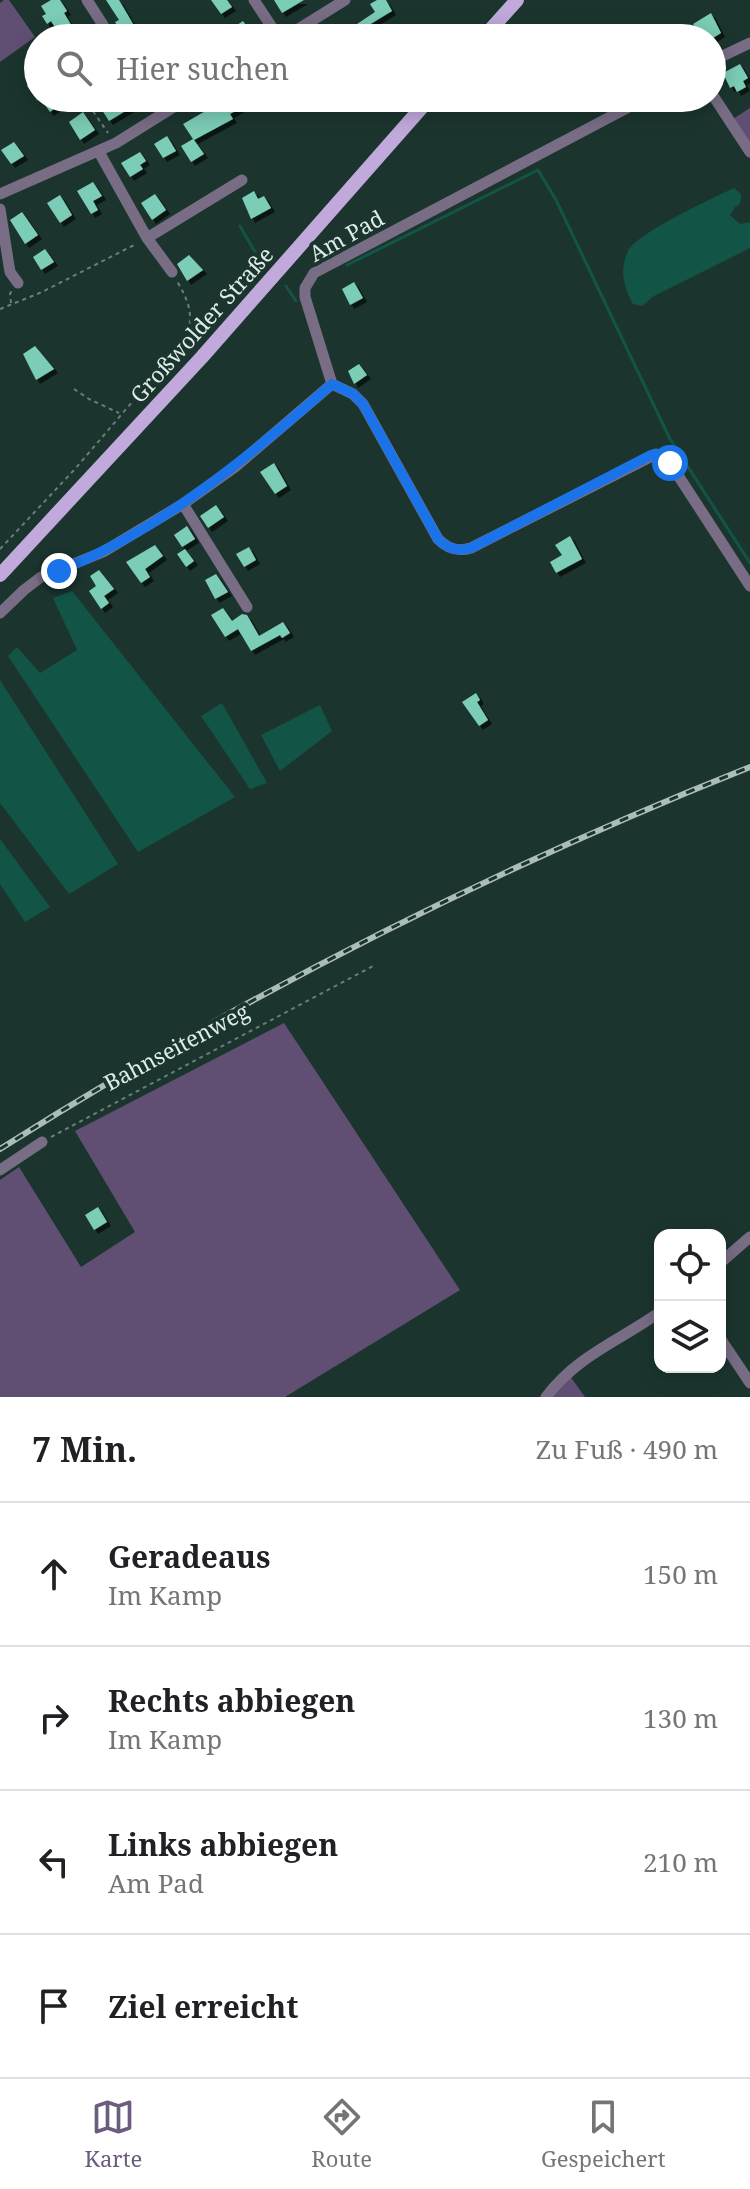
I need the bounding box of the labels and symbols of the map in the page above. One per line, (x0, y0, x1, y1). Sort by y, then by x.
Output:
street label: Am Pad (303, 202, 389, 268)
street label: Großwolder Straße (123, 239, 279, 409)
route start (652, 445, 688, 481)
route end (41, 553, 77, 589)
street label: Bahnseitenweg (98, 995, 254, 1097)

